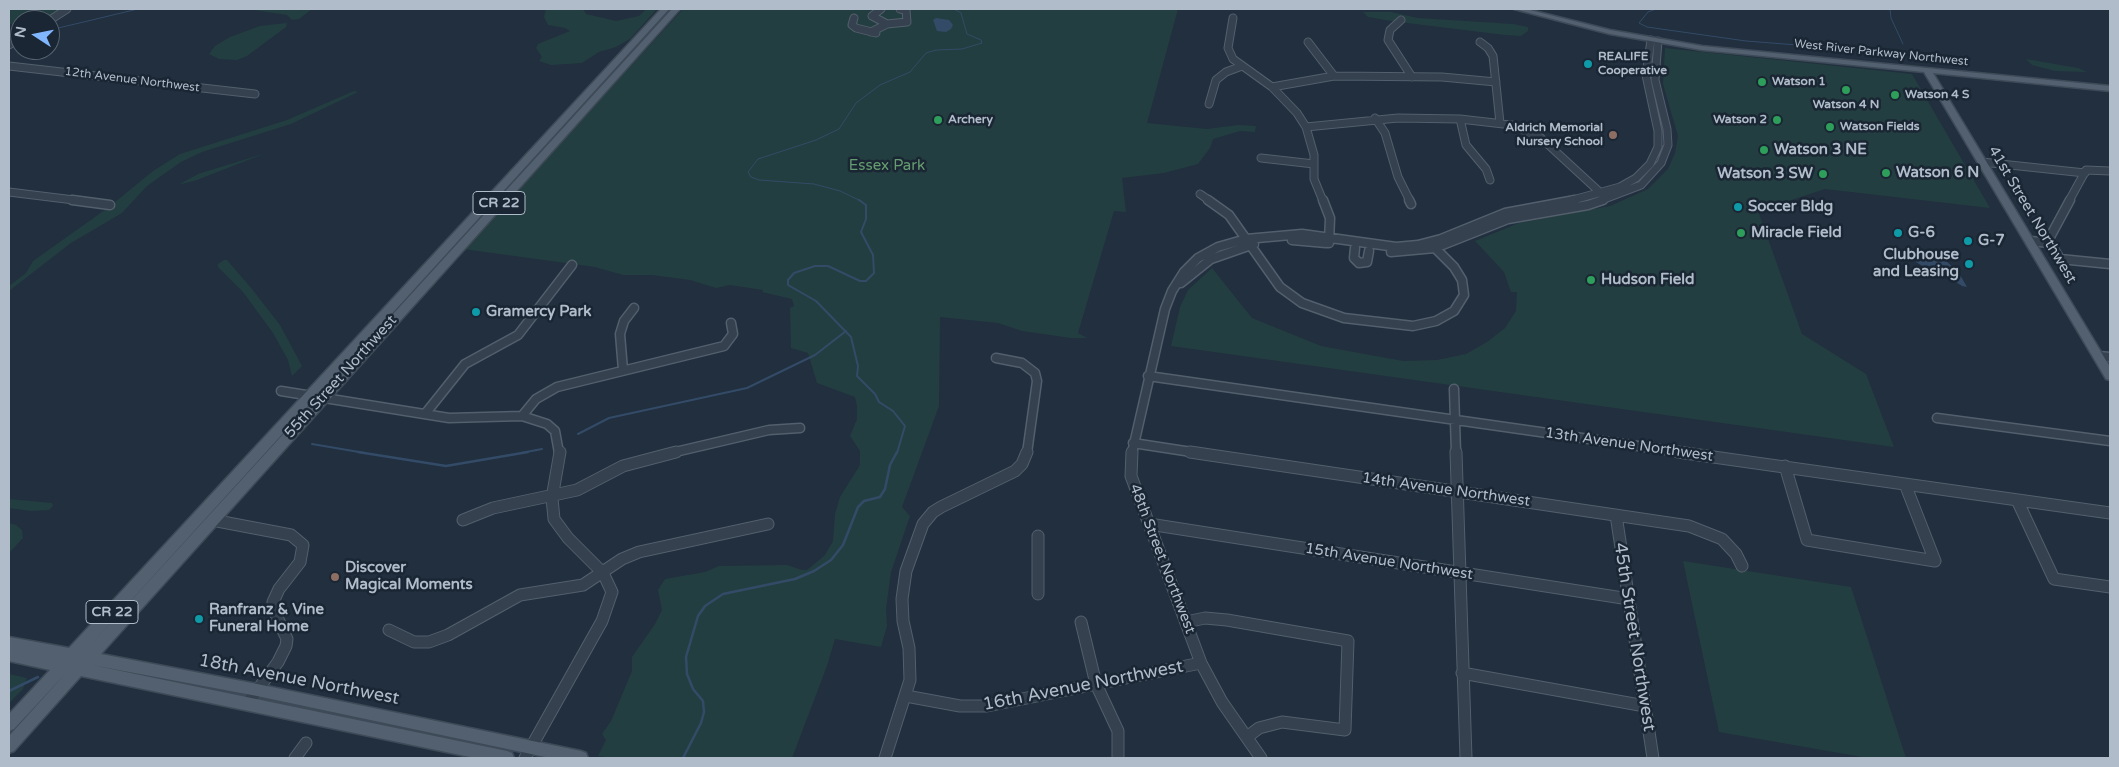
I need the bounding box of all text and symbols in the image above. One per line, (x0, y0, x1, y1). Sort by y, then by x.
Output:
north arrow (10, 10, 60, 60)
text: N (11, 25, 30, 39)
street label: West River Parkway Northwest (1793, 37, 1969, 69)
place label: REALIFE Cooperative (1598, 50, 1667, 78)
marker: REALIFE Cooperative (1582, 58, 1594, 70)
street label: 12th Avenue Northwest (64, 65, 200, 95)
place label: Watson 1 (1772, 75, 1826, 89)
marker: Watson 1 (1756, 76, 1768, 88)
marker: Watson 4 N (1840, 84, 1852, 96)
place label: Watson 4 S (1905, 88, 1969, 102)
marker: Watson 4 S (1889, 89, 1901, 101)
place label: Watson 4 N (1813, 98, 1879, 112)
place label: Archery (948, 113, 993, 127)
place label: Watson 2 (1713, 113, 1767, 127)
marker: Archery (932, 114, 944, 126)
marker: Watson 2 (1771, 114, 1783, 126)
place label: Watson Fields (1840, 120, 1920, 134)
place label: Aldrich Memorial Nursery School (1505, 121, 1603, 149)
marker: Watson Fields (1824, 121, 1836, 133)
marker: Aldrich Memorial Nursery School (1607, 129, 1619, 141)
place label: Watson 3 NE (1774, 141, 1867, 159)
street label: 41st Street Northwest (1984, 143, 2080, 287)
marker: Watson 3 NE (1758, 144, 1770, 156)
park label: Essex Park (849, 157, 925, 175)
place label: Watson 6 N (1896, 164, 1979, 182)
place label: Watson 3 SW (1717, 165, 1813, 183)
marker: Watson 6 N (1880, 167, 1892, 179)
marker: Watson 3 SW (1817, 168, 1829, 180)
road number: CR 22 (473, 192, 525, 214)
place label: Soccer Bldg (1748, 198, 1833, 216)
marker: Soccer Bldg (1732, 201, 1744, 213)
place label: Miracle Field (1751, 224, 1842, 242)
place label: G-6 (1908, 224, 1935, 242)
marker: Miracle Field (1735, 227, 1747, 239)
marker: G-6 (1892, 227, 1904, 239)
place label: G-7 (1978, 232, 2005, 250)
marker: G-7 (1962, 235, 1974, 247)
place label: Clubhouse and Leasing (1873, 246, 1959, 281)
marker: Clubhouse and Leasing (1963, 258, 1975, 270)
place label: Hudson Field (1601, 271, 1694, 289)
marker: Hudson Field (1585, 274, 1597, 286)
place label: Gramercy Park (486, 303, 591, 321)
marker: Gramercy Park (470, 306, 482, 318)
street label: 55th Street Northwest (281, 312, 401, 442)
street label: 13th Avenue Northwest (1544, 424, 1714, 466)
street label: 14th Avenue Northwest (1361, 469, 1531, 511)
street label: 48th Street Northwest (1125, 482, 1199, 636)
street label: 15th Avenue Northwest (1304, 540, 1474, 584)
street label: 45th Street Northwest (1608, 541, 1660, 733)
place label: Discover Magical Moments (345, 559, 473, 594)
marker: Discover Magical Moments (329, 571, 341, 583)
road number: CR 22 (86, 600, 138, 624)
place label: Ranfranz & Vine Funeral Home (209, 601, 324, 636)
marker: Ranfranz & Vine Funeral Home (193, 613, 205, 625)
street label: 18th Avenue Northwest (197, 650, 401, 710)
street label: 16th Avenue Northwest (981, 656, 1185, 716)

